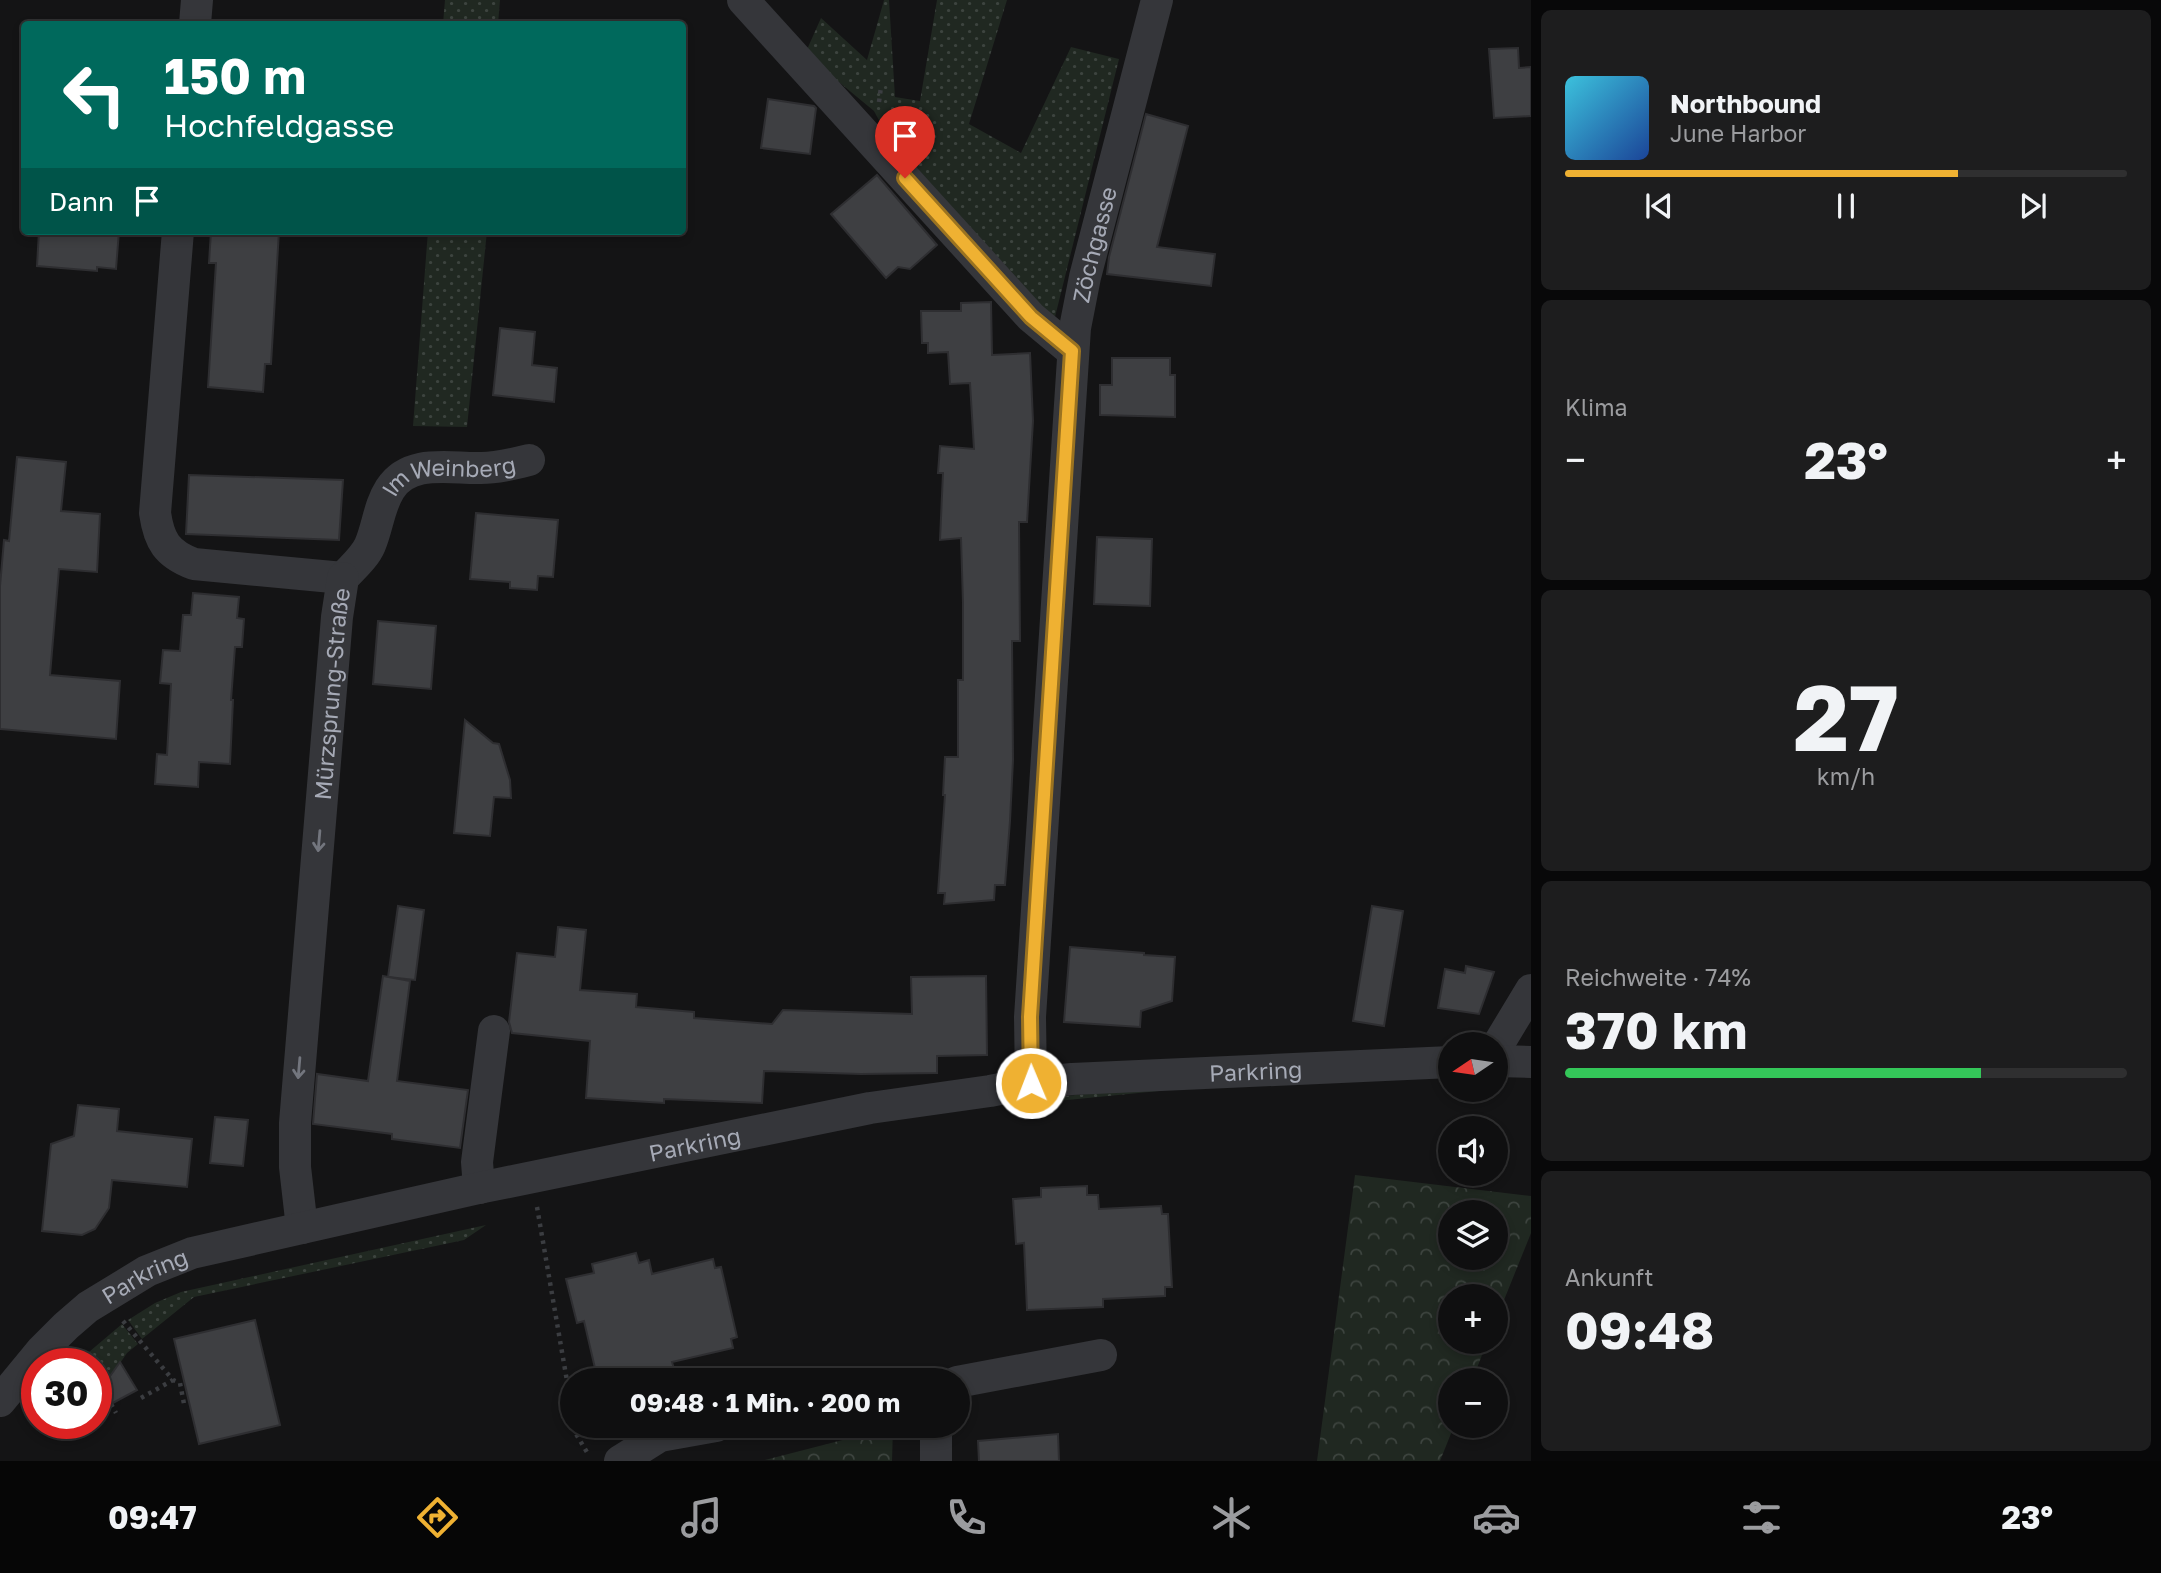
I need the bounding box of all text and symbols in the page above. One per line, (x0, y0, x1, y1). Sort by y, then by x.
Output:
text: 150 m (164, 46, 306, 105)
icon: left (49, 49, 140, 140)
text: Northbound (1670, 88, 1821, 119)
text: Hochfeldgasse (164, 106, 394, 144)
pin (875, 106, 935, 178)
icon: arrive (886, 117, 924, 155)
text: June Harbor (1670, 119, 1806, 147)
icon: arrive (128, 182, 166, 220)
street label: Zöchgasse (1066, 184, 1122, 305)
text: Dann (49, 186, 114, 217)
icon: previous (1640, 187, 1678, 225)
icon: pause (1827, 187, 1865, 225)
icon: next (2014, 187, 2052, 225)
text: Klima (1565, 393, 1628, 421)
text: 23° (1804, 428, 1888, 490)
text: − (1565, 437, 1586, 482)
text: + (2106, 437, 2127, 482)
street label: Im Weinberg (375, 450, 518, 501)
street label: Mürzsprung-Straße (308, 586, 355, 801)
text: 27 (1793, 662, 1899, 771)
text: km/h (1817, 762, 1875, 790)
one-way arrow (312, 829, 325, 852)
text: Reichweite · 74% (1565, 963, 1751, 991)
text: 370 km (1565, 998, 1748, 1060)
north arrow (1438, 1032, 1508, 1102)
map controls (1438, 1032, 1508, 1438)
position arrow (994, 1046, 1068, 1120)
street label: Parkring (1208, 1055, 1303, 1087)
one-way arrow (293, 1056, 306, 1079)
button: sound (1438, 1116, 1508, 1186)
street label: Parkring (646, 1121, 743, 1167)
button: layers (1438, 1200, 1508, 1270)
street label: Parkring (96, 1242, 192, 1309)
text: Ankunft (1565, 1263, 1653, 1291)
button: + (1438, 1284, 1508, 1354)
text: 09:48 (1565, 1298, 1714, 1360)
speed limit sign: 30 (21, 1348, 112, 1439)
button: − (1438, 1368, 1508, 1438)
text: 09:48 · 1 Min. · 200 m (630, 1387, 900, 1418)
icon: directions (413, 1493, 462, 1542)
icon: music (677, 1493, 726, 1542)
icon: phone (942, 1493, 991, 1542)
icon: climate (1207, 1493, 1256, 1542)
icon: car (1472, 1493, 1521, 1542)
icon: filters (1737, 1493, 1786, 1542)
text: 09:47 (108, 1498, 197, 1536)
text: 23° (2002, 1498, 2053, 1536)

